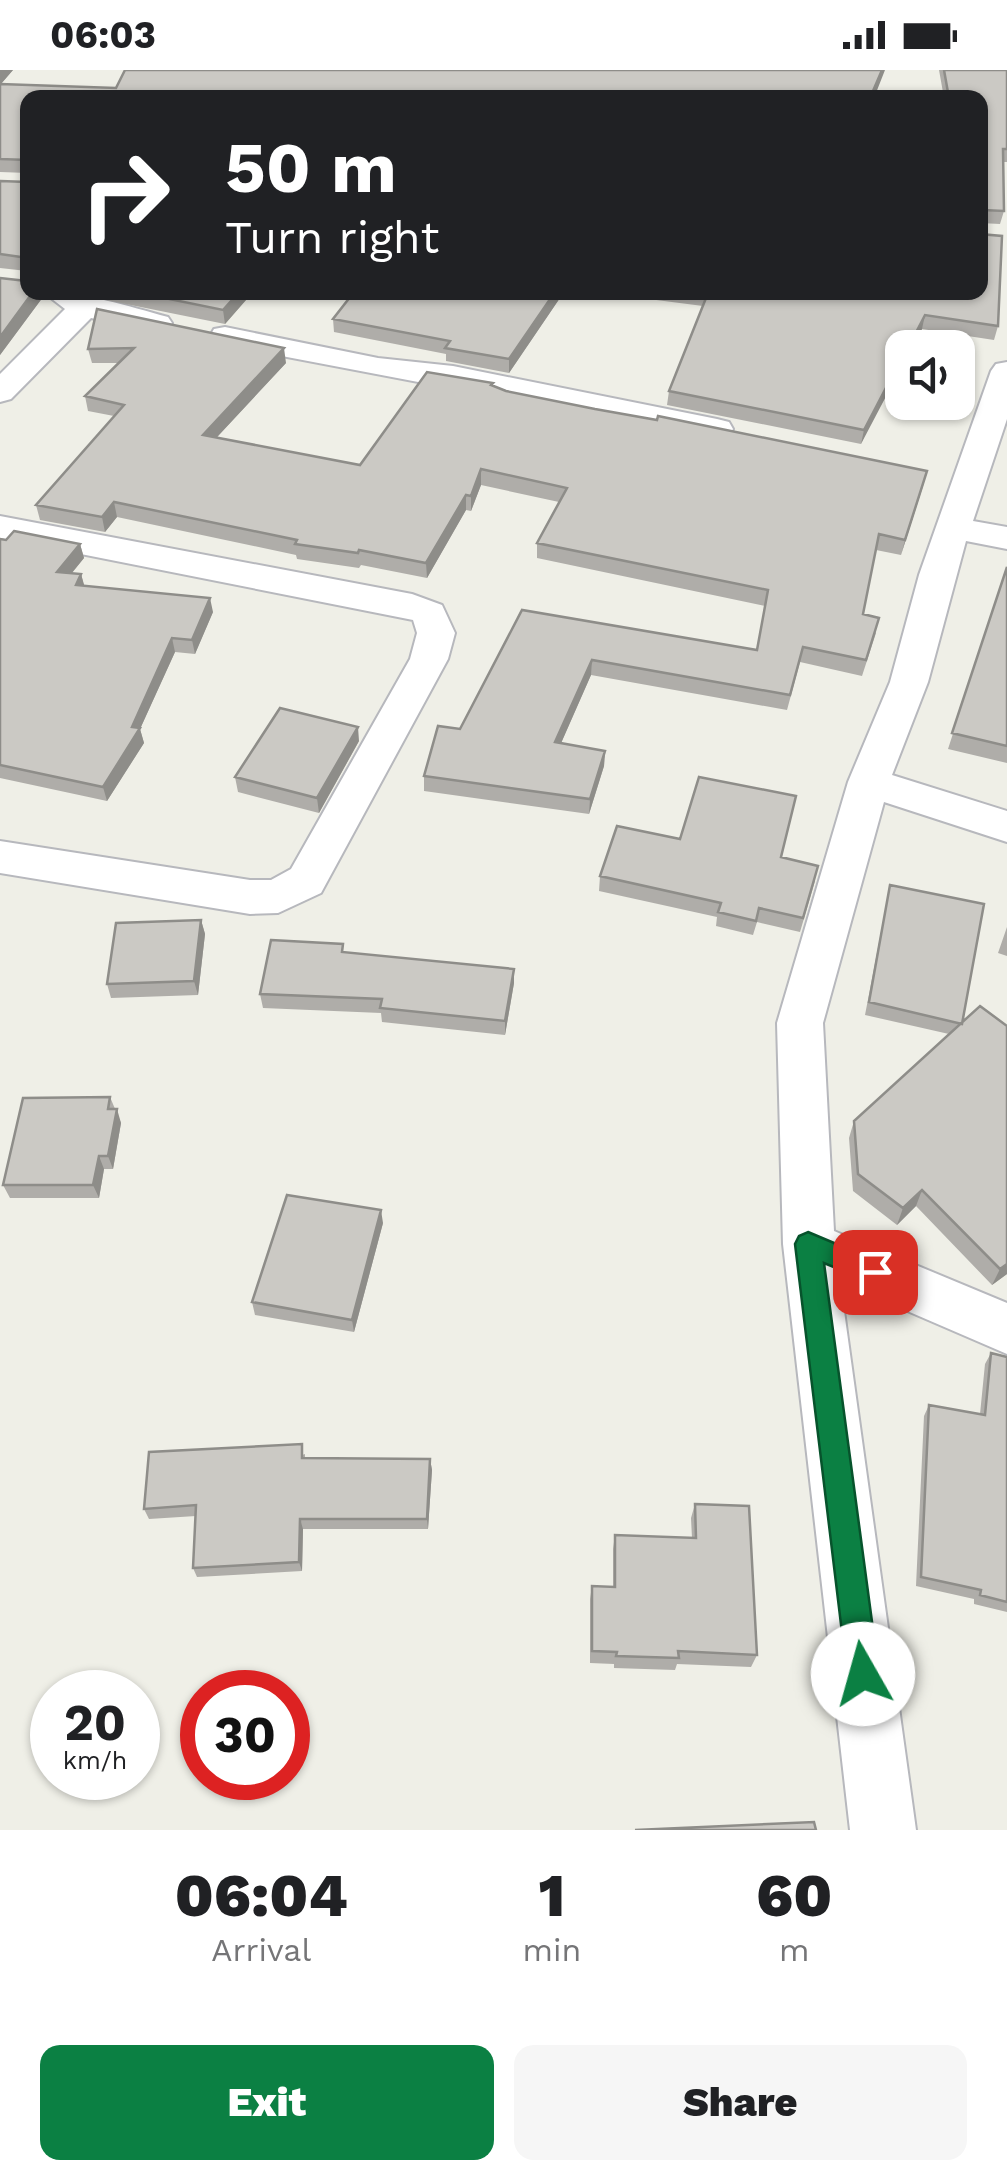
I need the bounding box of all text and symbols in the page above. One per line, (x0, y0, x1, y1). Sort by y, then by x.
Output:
text: 06:03 (50, 13, 156, 57)
text: 50 m (225, 127, 397, 209)
icon: right (60, 130, 190, 260)
text: Turn right (225, 211, 439, 264)
map controls (885, 330, 975, 420)
button: sound (885, 330, 975, 420)
pin (833, 1230, 918, 1315)
icon: arrive (848, 1245, 903, 1300)
position arrow (811, 1622, 915, 1726)
speed limit sign: 30 (180, 1670, 310, 1800)
text: 20 (64, 1693, 126, 1752)
text: km/h (63, 1746, 127, 1775)
text: 06:04 (175, 1860, 348, 1931)
text: 1 (539, 1860, 565, 1931)
text: 60 (756, 1860, 832, 1931)
text: Arrival (211, 1931, 311, 1969)
text: min (522, 1931, 581, 1969)
text: m (779, 1931, 809, 1969)
button: Exit (40, 2045, 494, 2160)
button: Share (514, 2045, 967, 2160)

